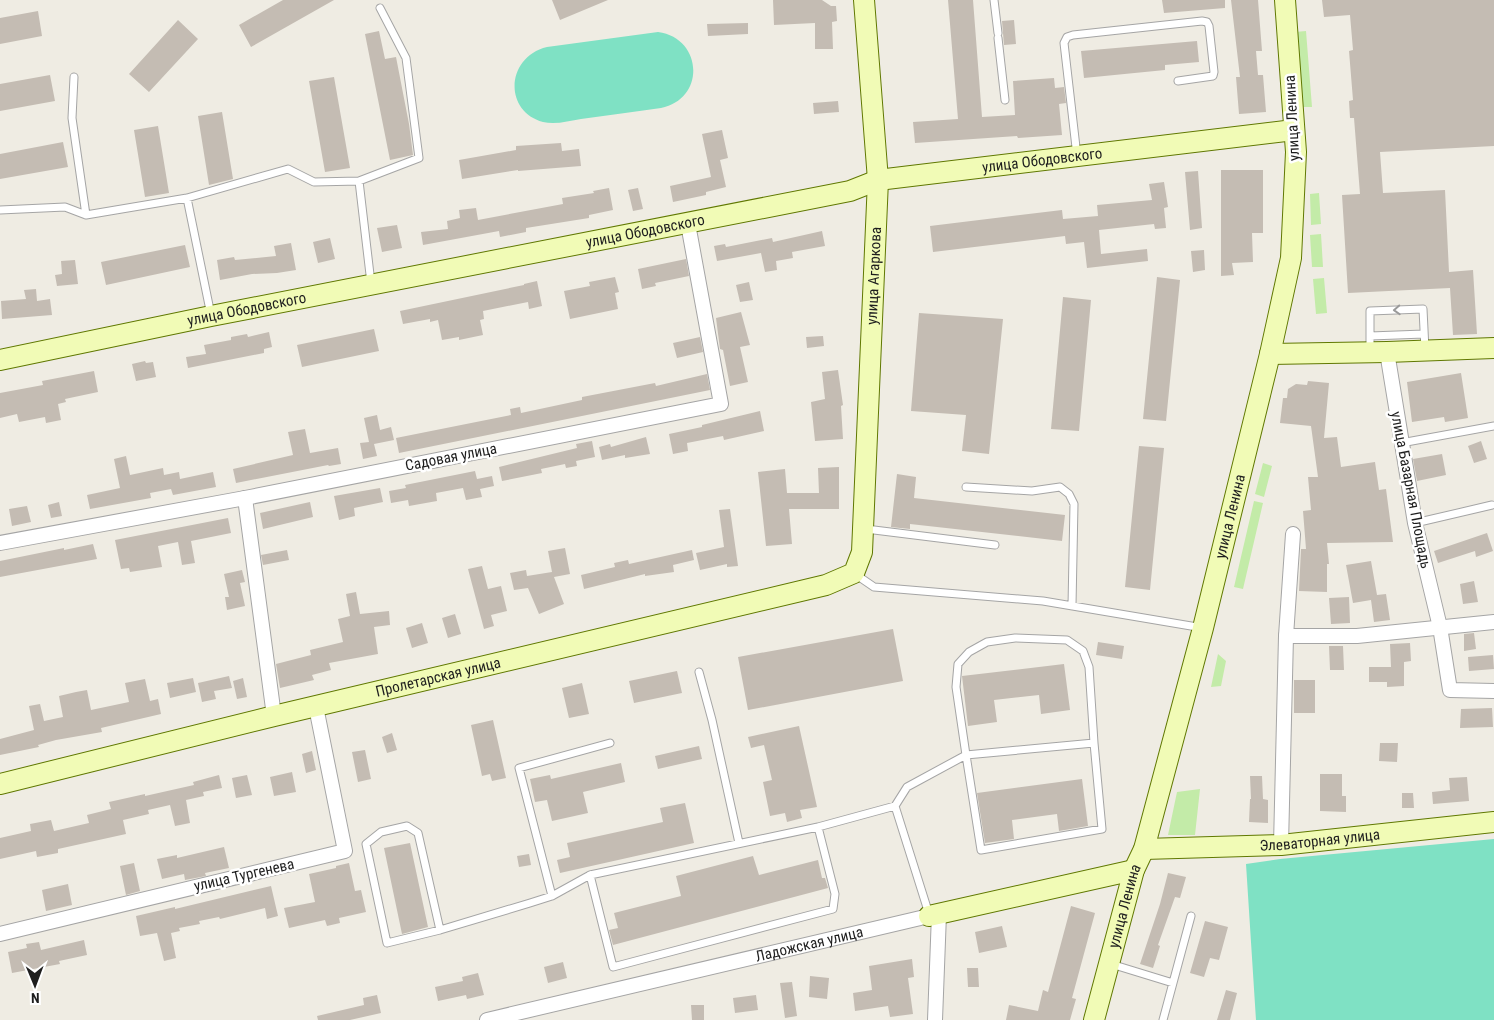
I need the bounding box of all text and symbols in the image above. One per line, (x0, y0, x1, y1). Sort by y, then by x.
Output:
street label: улица Ленина (1281, 75, 1303, 161)
street label: улица Ободовского (981, 144, 1103, 176)
street label: улица Ободовского (584, 211, 706, 251)
street label: улица Агаркова (863, 227, 885, 325)
street label: улица Ободовского (186, 289, 308, 330)
one-way arrow (1393, 305, 1401, 316)
street label: улица Базарная Площадь (1387, 410, 1435, 570)
street label: Садовая улица (404, 439, 498, 475)
street label: улица Ленина (1211, 473, 1249, 561)
street label: Пролетарская улица (374, 654, 502, 701)
street label: Элеваторная улица (1259, 825, 1381, 855)
street label: улица Тургенева (192, 855, 296, 895)
street label: улица Ленина (1105, 861, 1145, 950)
street label: Ладожская улица (754, 923, 865, 966)
north arrow (10, 960, 60, 1010)
text: N (31, 990, 40, 1006)

